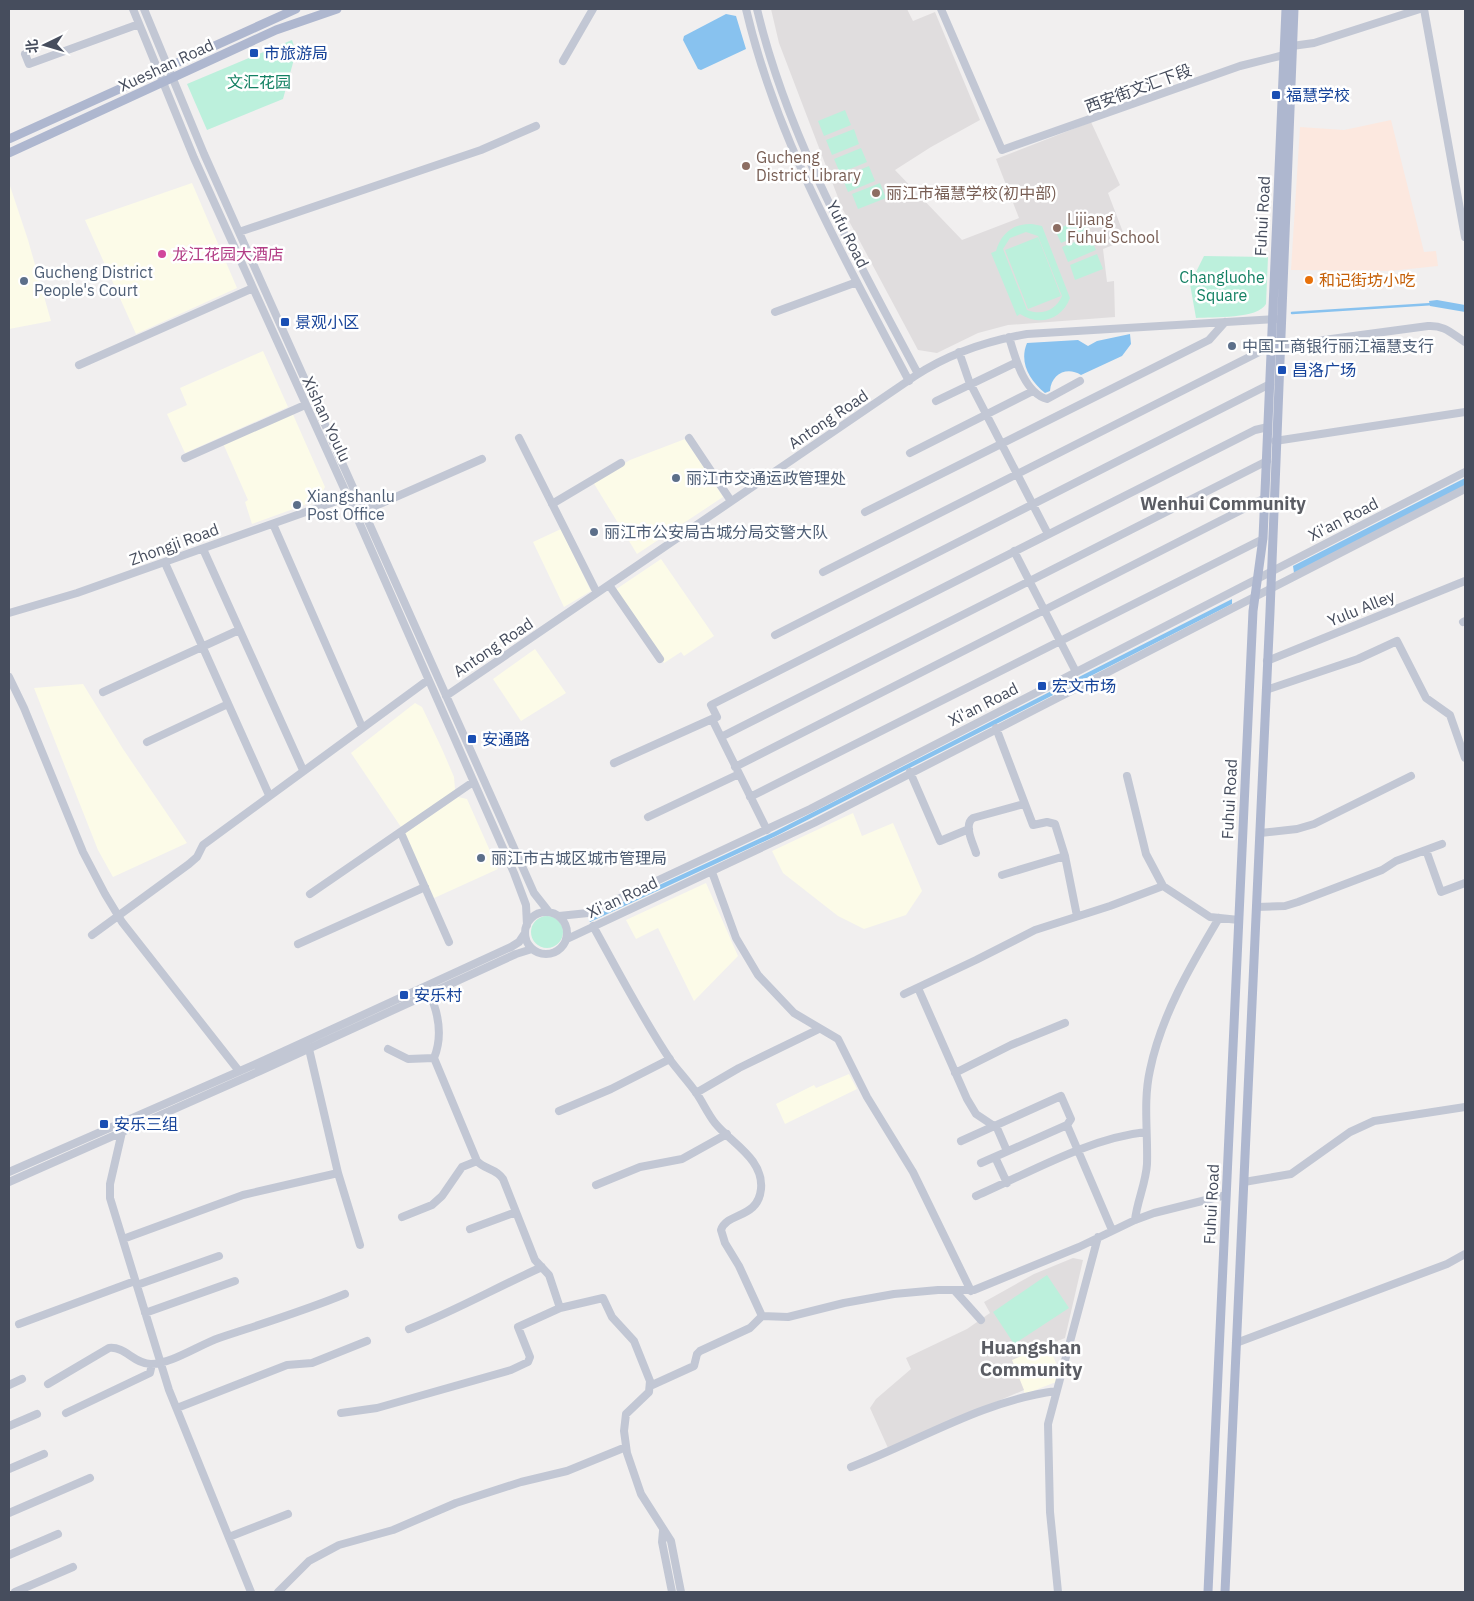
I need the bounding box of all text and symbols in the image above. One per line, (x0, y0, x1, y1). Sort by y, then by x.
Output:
north arrow (20, 20, 70, 70)
street label: Xueshan Road (115, 34, 217, 96)
text: 北 (22, 38, 42, 54)
place label: 市旅游局 (264, 43, 328, 63)
marker: 市旅游局 (248, 47, 260, 59)
street label: 西安街文汇下段 (1082, 59, 1194, 117)
park label: 文汇花园 (227, 72, 291, 92)
place label: 福慧学校 (1286, 85, 1350, 105)
marker: 福慧学校 (1270, 89, 1282, 101)
place label: Gucheng District Library (756, 147, 861, 185)
marker: Gucheng District Library (740, 160, 752, 172)
street label: Fuhui Road (1250, 175, 1274, 257)
place label: 丽江市福慧学校(初中部) (886, 183, 1057, 203)
marker: 丽江市福慧学校(初中部) (870, 187, 882, 199)
street label: Yufu Road (823, 197, 873, 271)
place label: Lijiang Fuhui School (1067, 209, 1159, 247)
marker: Lijiang Fuhui School (1051, 222, 1063, 234)
place label: 龙江花园大酒店 (172, 244, 284, 264)
marker: 龙江花园大酒店 (156, 248, 168, 260)
place label: Gucheng District People's Court (34, 262, 153, 300)
park label: Changluohe Square (1179, 267, 1265, 305)
place label: 和记街坊小吃 (1319, 270, 1415, 290)
marker: 和记街坊小吃 (1303, 274, 1315, 286)
marker: Gucheng District People's Court (18, 275, 30, 287)
place label: 景观小区 (295, 312, 359, 332)
marker: 景观小区 (279, 316, 291, 328)
place label: 中国工商银行丽江福慧支行 (1242, 336, 1434, 356)
marker: 中国工商银行丽江福慧支行 (1226, 340, 1238, 352)
place label: 昌洛广场 (1292, 360, 1356, 380)
marker: 昌洛广场 (1276, 364, 1288, 376)
street label: Xishan Youlu (298, 373, 356, 465)
street label: Antong Road (784, 385, 872, 453)
place label: 丽江市交通运政管理处 (686, 468, 846, 488)
marker: 丽江市交通运政管理处 (670, 472, 682, 484)
place label: Xiangshanlu Post Office (307, 486, 395, 524)
district label: Wenhui Community (1140, 492, 1306, 515)
street label: Xi'an Road (1305, 493, 1381, 545)
marker: Xiangshanlu Post Office (291, 499, 303, 511)
street label: Zhongji Road (127, 519, 221, 569)
place label: 丽江市公安局古城分局交警大队 (604, 522, 828, 542)
marker: 丽江市公安局古城分局交警大队 (588, 526, 600, 538)
street label: Yulu Alley (1324, 585, 1398, 631)
street label: Antong Road (449, 613, 537, 681)
place label: 宏文市场 (1052, 676, 1116, 696)
street label: Xi'an Road (945, 678, 1021, 730)
marker: 宏文市场 (1036, 680, 1048, 692)
place label: 安通路 (482, 729, 530, 749)
marker: 安通路 (466, 733, 478, 745)
street label: Fuhui Road (1217, 758, 1241, 840)
place label: 丽江市古城区城市管理局 (491, 848, 667, 868)
marker: 丽江市古城区城市管理局 (475, 852, 487, 864)
street label: Xi'an Road (583, 872, 661, 922)
place label: 安乐村 (414, 985, 462, 1005)
marker: 安乐村 (398, 989, 410, 1001)
place label: 安乐三组 (114, 1114, 178, 1134)
marker: 安乐三组 (98, 1118, 110, 1130)
street label: Fuhui Road (1199, 1163, 1223, 1245)
district label: Huangshan Community (980, 1335, 1083, 1381)

